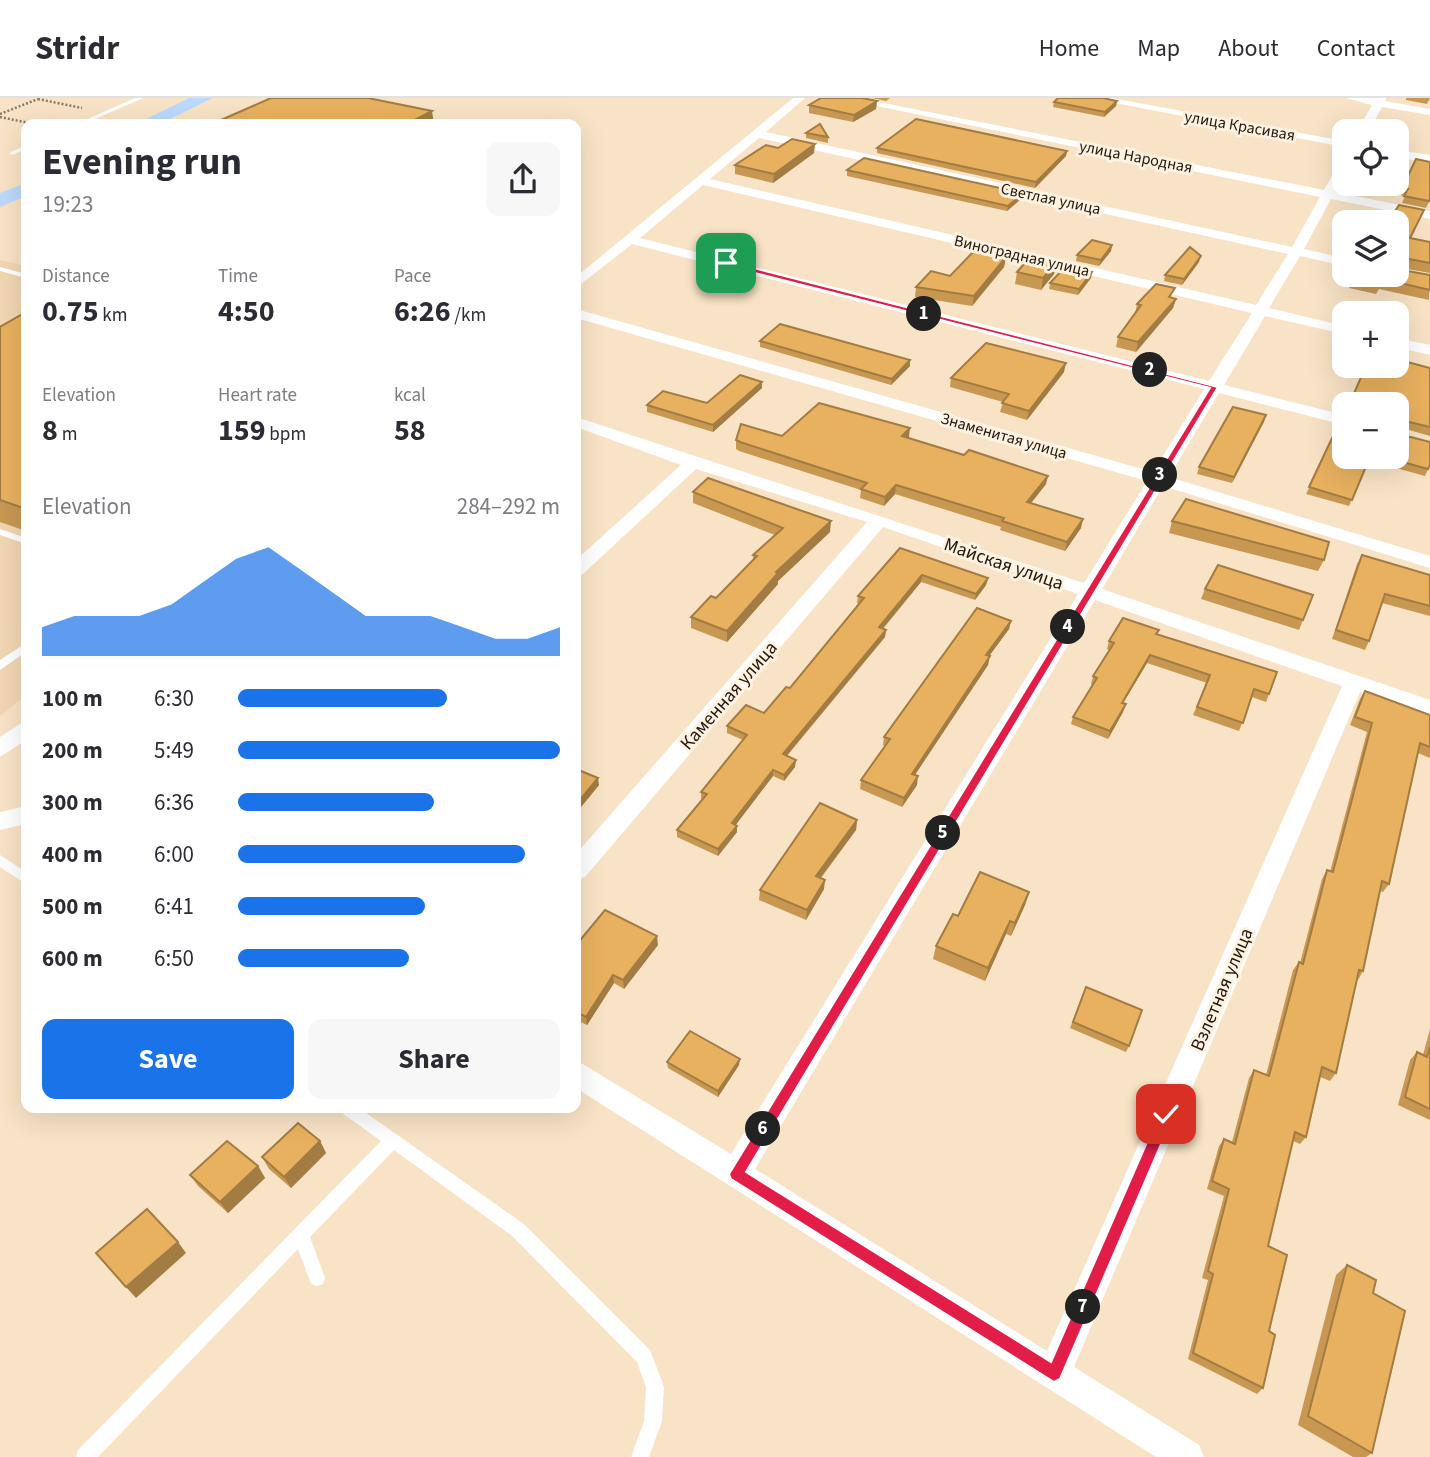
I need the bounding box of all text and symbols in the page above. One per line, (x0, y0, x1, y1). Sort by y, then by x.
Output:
text: Stridr (35, 25, 119, 72)
text: Home (1039, 31, 1099, 66)
text: Map (1137, 31, 1180, 66)
text: About (1218, 31, 1279, 66)
text: Contact (1317, 31, 1395, 66)
street label: улица Красивая (1183, 105, 1297, 147)
map controls (1332, 119, 1409, 469)
button: locate (1332, 119, 1409, 196)
text: Evening run (42, 135, 242, 189)
street label: улица Народная (1077, 135, 1194, 179)
button: share (486, 142, 560, 216)
street label: Светлая улица (999, 178, 1103, 220)
text: 19:23 (42, 188, 93, 221)
button: layers (1332, 210, 1409, 287)
street label: Виноградная улица (952, 230, 1092, 282)
pin (696, 233, 756, 293)
icon: arrive (707, 244, 745, 282)
text: Distance (42, 263, 110, 290)
text: Time (218, 263, 258, 290)
text: Pace (394, 263, 431, 290)
text: 0.75 (42, 290, 99, 333)
text: 4:50 (218, 290, 275, 333)
text: 6:26 (394, 290, 451, 333)
pin: 1 (906, 296, 942, 332)
text: 1 (918, 300, 929, 327)
button: + (1332, 301, 1409, 378)
text: km (99, 302, 128, 329)
text: /km (451, 302, 486, 329)
pin: 2 (1132, 352, 1168, 388)
text: 2 (1144, 356, 1155, 383)
text: Elevation (42, 382, 116, 409)
text: Heart rate (218, 382, 297, 409)
text: kcal (394, 382, 426, 409)
button: − (1332, 392, 1409, 469)
street label: Знаменитая улица (938, 407, 1069, 465)
text: 8 (42, 409, 58, 452)
text: 159 (218, 409, 266, 452)
text: 58 (394, 409, 426, 452)
text: m (58, 421, 77, 448)
text: bpm (266, 421, 306, 448)
pin: 3 (1142, 458, 1178, 492)
text: 3 (1154, 461, 1165, 488)
text: Elevation (42, 490, 132, 523)
text: 284–292 m (457, 490, 560, 523)
street label: Майская улица (940, 531, 1067, 598)
pin: 4 (1050, 610, 1086, 644)
text: 4 (1062, 613, 1073, 640)
street label: Каменная улица (674, 636, 784, 756)
text: 100 m (42, 682, 103, 715)
text: 6:30 (154, 682, 194, 715)
text: 200 m (42, 734, 103, 767)
text: 5:49 (154, 734, 194, 767)
text: 300 m (42, 786, 103, 819)
text: 6:36 (154, 786, 194, 819)
pin: 5 (926, 816, 960, 850)
text: 5 (937, 819, 948, 846)
text: 400 m (42, 838, 103, 871)
text: 6:00 (154, 838, 194, 871)
text: 500 m (42, 890, 103, 923)
text: 6:41 (154, 890, 194, 923)
street label: Взлетная улица (1184, 924, 1260, 1055)
text: 600 m (42, 942, 103, 975)
text: 6:50 (154, 942, 194, 975)
button: Save (42, 1019, 294, 1099)
button: Share (308, 1019, 560, 1099)
pin (1136, 1084, 1196, 1144)
icon: check (1147, 1095, 1185, 1133)
pin: 6 (746, 1112, 780, 1146)
text: 6 (757, 1115, 768, 1142)
pin: 7 (1066, 1290, 1100, 1324)
text: 7 (1077, 1293, 1088, 1320)

